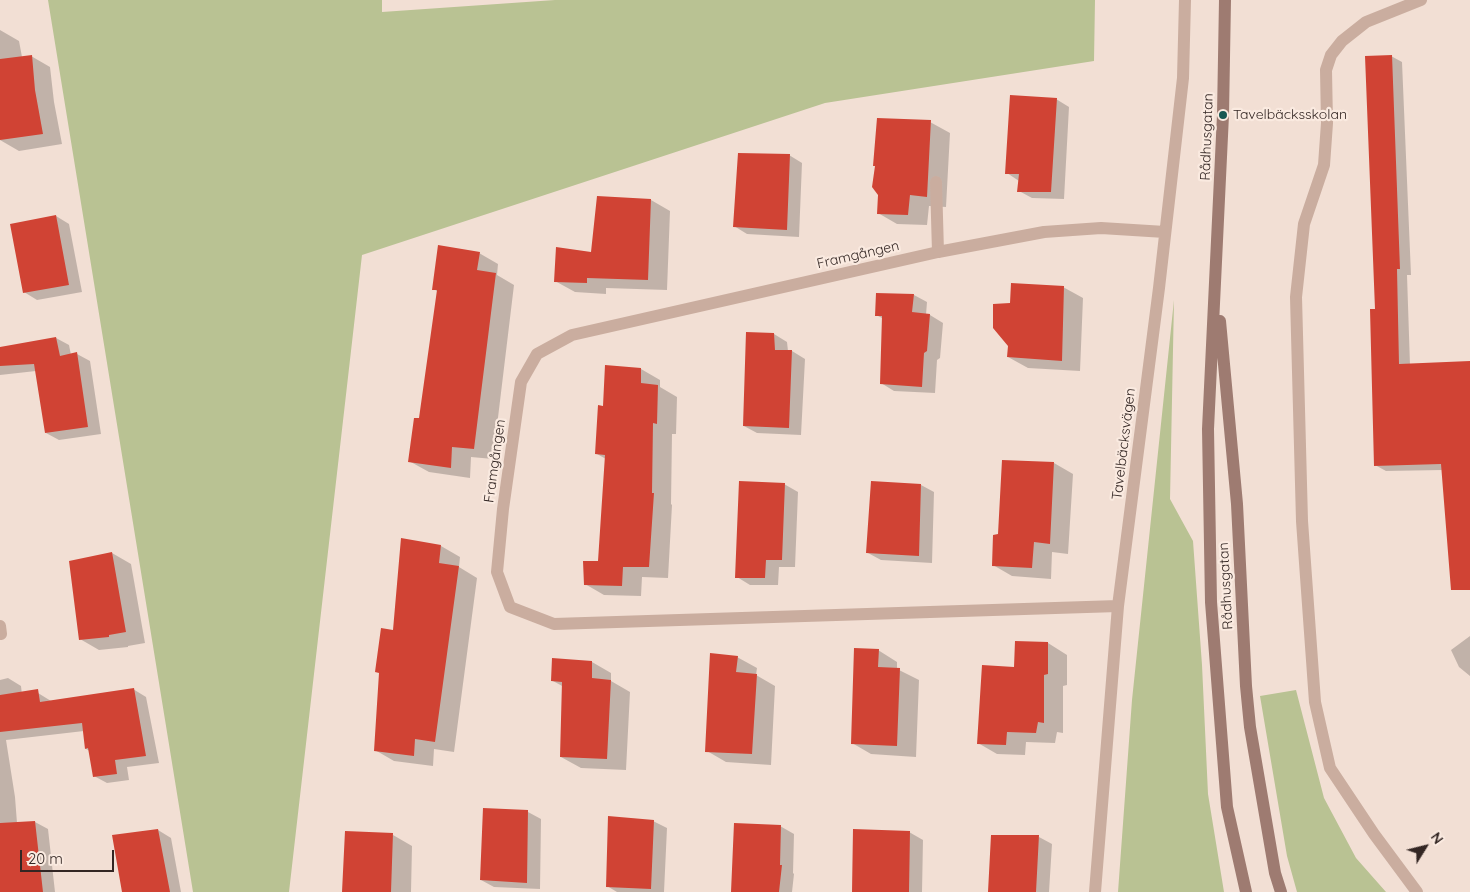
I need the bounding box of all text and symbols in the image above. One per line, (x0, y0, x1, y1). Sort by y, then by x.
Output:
street label: Rådhusgatan (1197, 93, 1217, 181)
place label: Tavelbäcksskolan (1233, 107, 1347, 123)
marker: Tavelbäcksskolan (1217, 109, 1229, 121)
street label: Framgången (815, 237, 901, 273)
street label: Tavelbäcksvägen (1109, 387, 1139, 501)
street label: Framgången (481, 418, 509, 504)
street label: Rådhusgatan (1215, 542, 1237, 630)
north arrow (1400, 822, 1450, 872)
text: N (1427, 829, 1447, 848)
scale bar (22, 840, 116, 872)
text: 20 m (28, 849, 63, 868)

